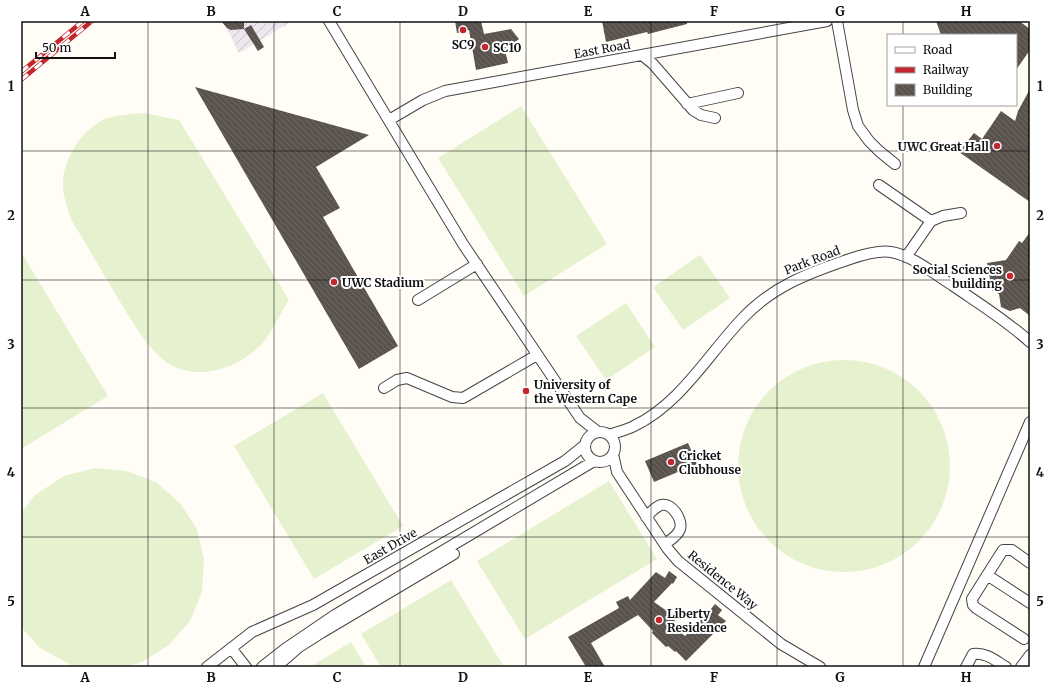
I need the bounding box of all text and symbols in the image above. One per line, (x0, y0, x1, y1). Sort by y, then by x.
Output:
text: A (79, 3, 90, 20)
text: B (206, 3, 216, 20)
text: C (333, 3, 342, 20)
text: D (458, 3, 468, 20)
text: E (584, 3, 593, 20)
text: F (710, 3, 718, 20)
text: G (835, 3, 845, 20)
text: H (961, 3, 972, 20)
marker: SC9 (458, 25, 468, 35)
scale bar (36, 34, 115, 60)
legend (887, 34, 1017, 106)
place label: SC9 (452, 37, 474, 52)
street label: East Road (573, 37, 631, 61)
text: 50 m (42, 40, 71, 55)
place label: SC10 (493, 40, 521, 55)
marker: SC10 (480, 42, 490, 52)
text: Road (923, 42, 952, 57)
text: Railway (923, 62, 969, 77)
text: 1 (8, 78, 14, 95)
text: 1 (1037, 78, 1043, 95)
text: Building (923, 82, 973, 97)
place label: UWC Great Hall (898, 139, 989, 154)
marker: UWC Great Hall (992, 141, 1002, 151)
text: 2 (7, 207, 15, 224)
text: 2 (1036, 207, 1044, 224)
street label: Park Road (782, 242, 842, 278)
place label: Social Sciences building (912, 262, 1002, 291)
marker: Social Sciences building (1005, 271, 1015, 281)
place label: UWC Stadium (342, 275, 424, 290)
marker: UWC Stadium (329, 277, 339, 287)
text: 3 (7, 336, 15, 353)
text: 3 (1036, 336, 1044, 353)
place label: University of the Western Cape (534, 377, 637, 406)
marker: University of the Western Cape (521, 386, 531, 396)
place label: Cricket Clubhouse (679, 448, 741, 477)
marker: Cricket Clubhouse (666, 457, 676, 467)
text: 4 (7, 464, 16, 481)
text: 4 (1036, 464, 1045, 481)
street label: East Drive (361, 525, 419, 567)
street label: Residence Way (685, 547, 761, 613)
text: 5 (7, 593, 15, 610)
text: 5 (1036, 593, 1044, 610)
place label: Liberty Residence (667, 606, 727, 635)
marker: Liberty Residence (654, 615, 664, 625)
text: A (79, 669, 90, 686)
text: B (206, 669, 216, 686)
text: C (333, 669, 342, 686)
text: D (458, 669, 468, 686)
text: E (584, 669, 593, 686)
text: F (710, 669, 718, 686)
text: G (835, 669, 845, 686)
text: H (961, 669, 972, 686)

